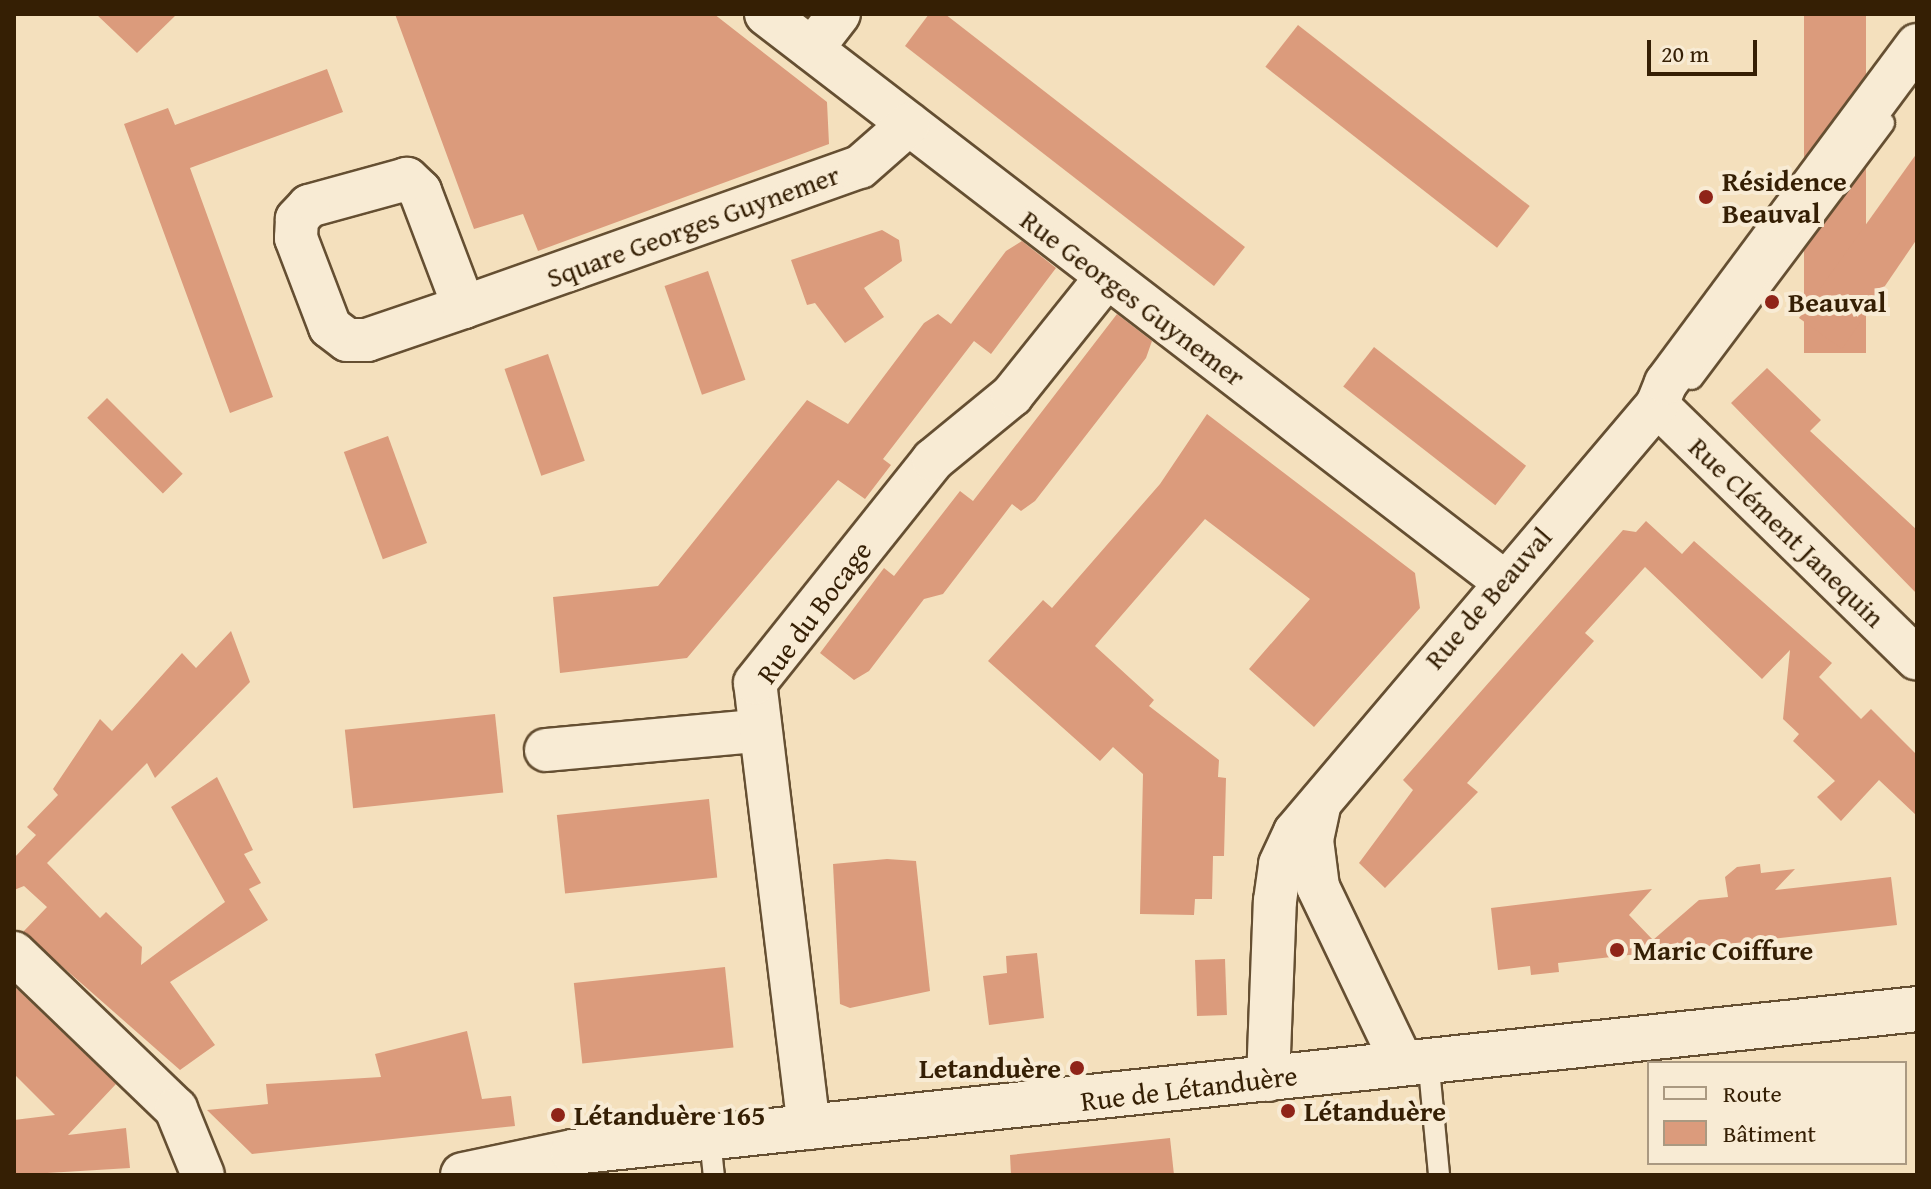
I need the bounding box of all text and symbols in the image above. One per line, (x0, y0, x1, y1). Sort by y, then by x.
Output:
scale bar (1651, 24, 1761, 74)
text: 20 m (1661, 36, 1709, 71)
street label: Square Georges Guynemer (542, 157, 844, 295)
place label: Résidence Beauval (1722, 164, 1847, 230)
marker: Résidence Beauval (1697, 188, 1715, 206)
street label: Rue Georges Guynemer (1014, 203, 1252, 393)
place label: Beauval (1788, 285, 1886, 319)
marker: Beauval (1763, 293, 1781, 311)
street label: Rue Clément Janequin (1682, 430, 1892, 634)
street label: Rue de Beauval (1417, 520, 1559, 676)
street label: Rue du Bocage (750, 534, 878, 690)
place label: Maric Coiffure (1633, 933, 1813, 967)
marker: Maric Coiffure (1608, 941, 1626, 959)
place label: Letanduère (919, 1051, 1061, 1085)
street label: Rue de Létanduère (1079, 1058, 1299, 1118)
marker: Letanduère (1068, 1059, 1086, 1077)
legend (1647, 1061, 1907, 1165)
text: Route (1723, 1076, 1782, 1111)
place label: Létanduère (1304, 1094, 1446, 1128)
place label: Létanduère 165 (574, 1098, 766, 1132)
marker: Létanduère (1279, 1102, 1297, 1120)
marker: Létanduère 165 (549, 1106, 567, 1124)
text: Bâtiment (1723, 1116, 1816, 1151)

